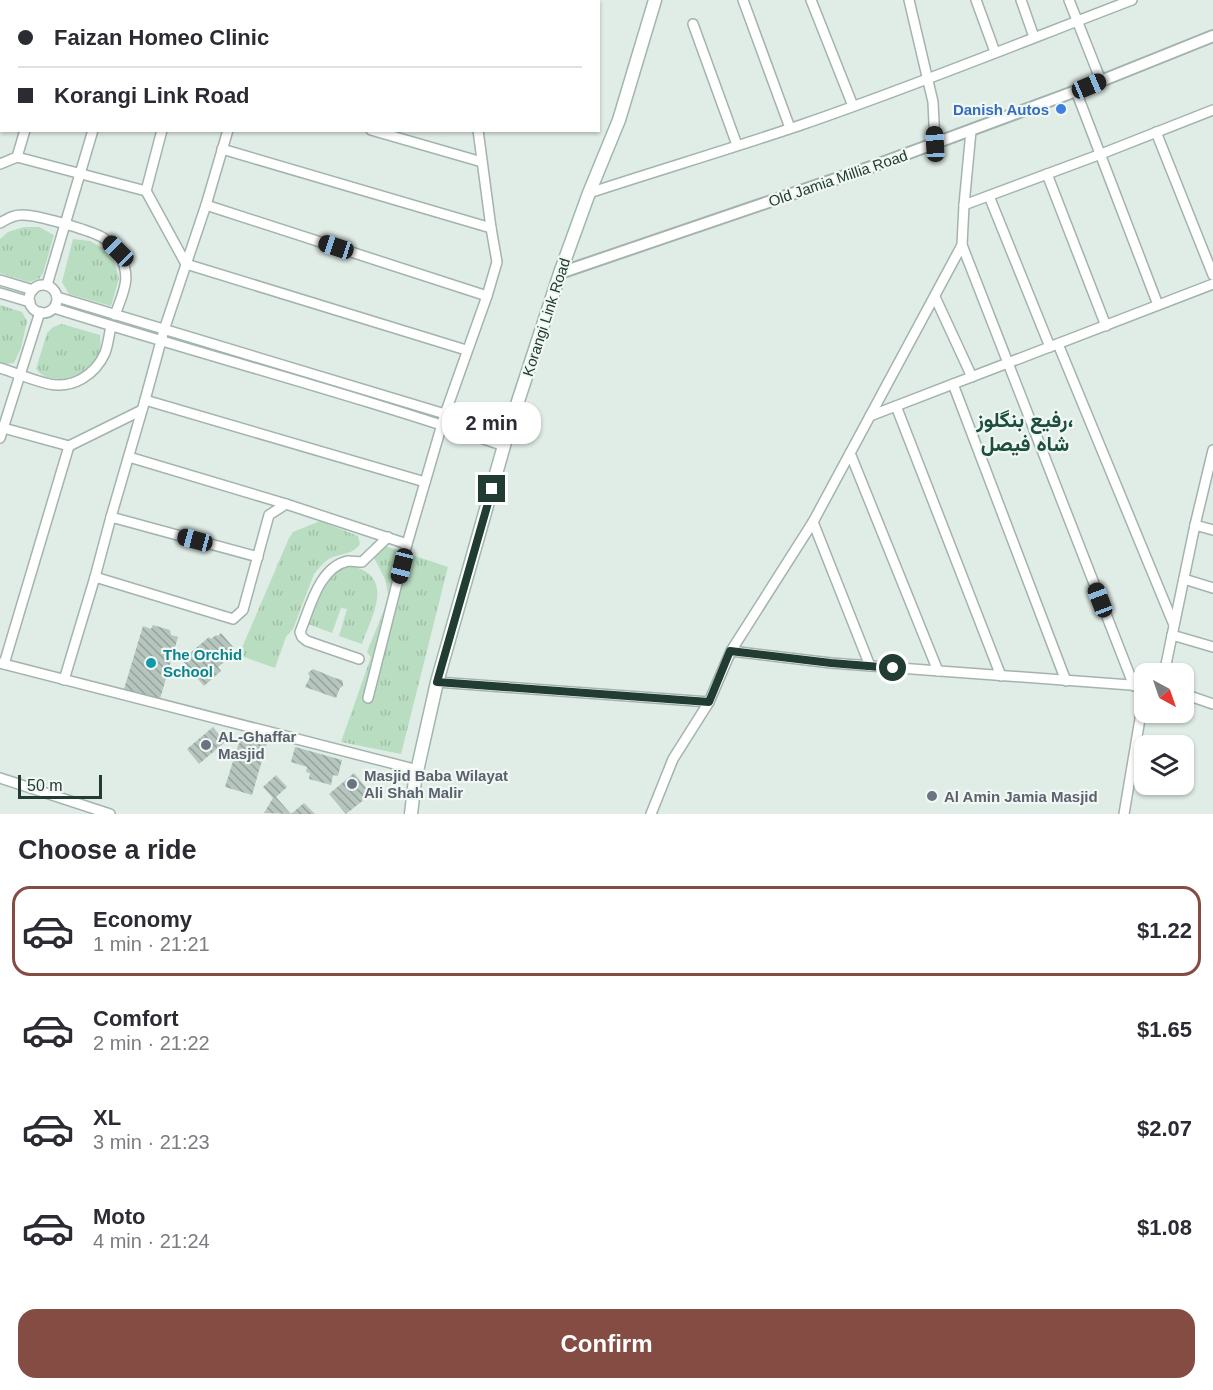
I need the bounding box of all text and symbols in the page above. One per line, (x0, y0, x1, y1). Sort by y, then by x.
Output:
text: Faizan Homeo Clinic (54, 25, 269, 50)
car (1069, 71, 1109, 101)
text: Korangi Link Road (54, 83, 250, 108)
place label: Danish Autos (953, 101, 1049, 118)
marker: Danish Autos (1054, 102, 1068, 116)
car (925, 126, 945, 162)
street label: Old Jamia Millia Road (766, 146, 910, 210)
car (99, 232, 137, 270)
car (316, 233, 356, 261)
street label: Korangi Link Road (519, 256, 573, 378)
callout: 2 min (442, 402, 542, 444)
district label: رفیع بنگلوز، شاہ فیصل (975, 408, 1074, 456)
text: 2 min (465, 412, 518, 434)
route end (478, 475, 505, 502)
car (175, 527, 215, 553)
car (389, 546, 415, 586)
car (1085, 580, 1115, 620)
place label: The Orchid School (163, 646, 242, 680)
route start (879, 654, 906, 681)
marker: The Orchid School (144, 656, 158, 670)
north arrow (1134, 663, 1194, 723)
map controls (1134, 663, 1194, 795)
place label: AL-Ghaffar Masjid (218, 728, 296, 762)
button: layers (1134, 735, 1194, 795)
marker: AL-Ghaffar Masjid (199, 738, 213, 752)
place label: Masjid Baba Wilayat Ali Shah Malir (364, 767, 508, 801)
scale bar (18, 772, 102, 800)
text: 50 m (27, 777, 63, 794)
marker: Masjid Baba Wilayat Ali Shah Malir (345, 777, 359, 791)
place label: Al Amin Jamia Masjid (944, 788, 1098, 805)
marker: Al Amin Jamia Masjid (925, 789, 939, 803)
text: Choose a ride (18, 835, 197, 865)
icon: car (21, 904, 75, 958)
text: Economy (93, 907, 192, 932)
text: $1.22 (1137, 918, 1192, 943)
text: 1 min · 21:21 (93, 933, 210, 955)
icon: car (21, 1003, 75, 1057)
text: Comfort (93, 1006, 179, 1031)
text: $1.65 (1137, 1017, 1192, 1042)
text: 2 min · 21:22 (93, 1032, 210, 1054)
icon: car (21, 1102, 75, 1156)
text: XL (93, 1105, 121, 1130)
text: $2.07 (1137, 1116, 1192, 1141)
text: 3 min · 21:23 (93, 1131, 210, 1153)
icon: car (21, 1201, 75, 1255)
text: Moto (93, 1204, 146, 1229)
text: $1.08 (1137, 1215, 1192, 1240)
text: 4 min · 21:24 (93, 1230, 210, 1252)
button: Confirm (18, 1309, 1195, 1378)

